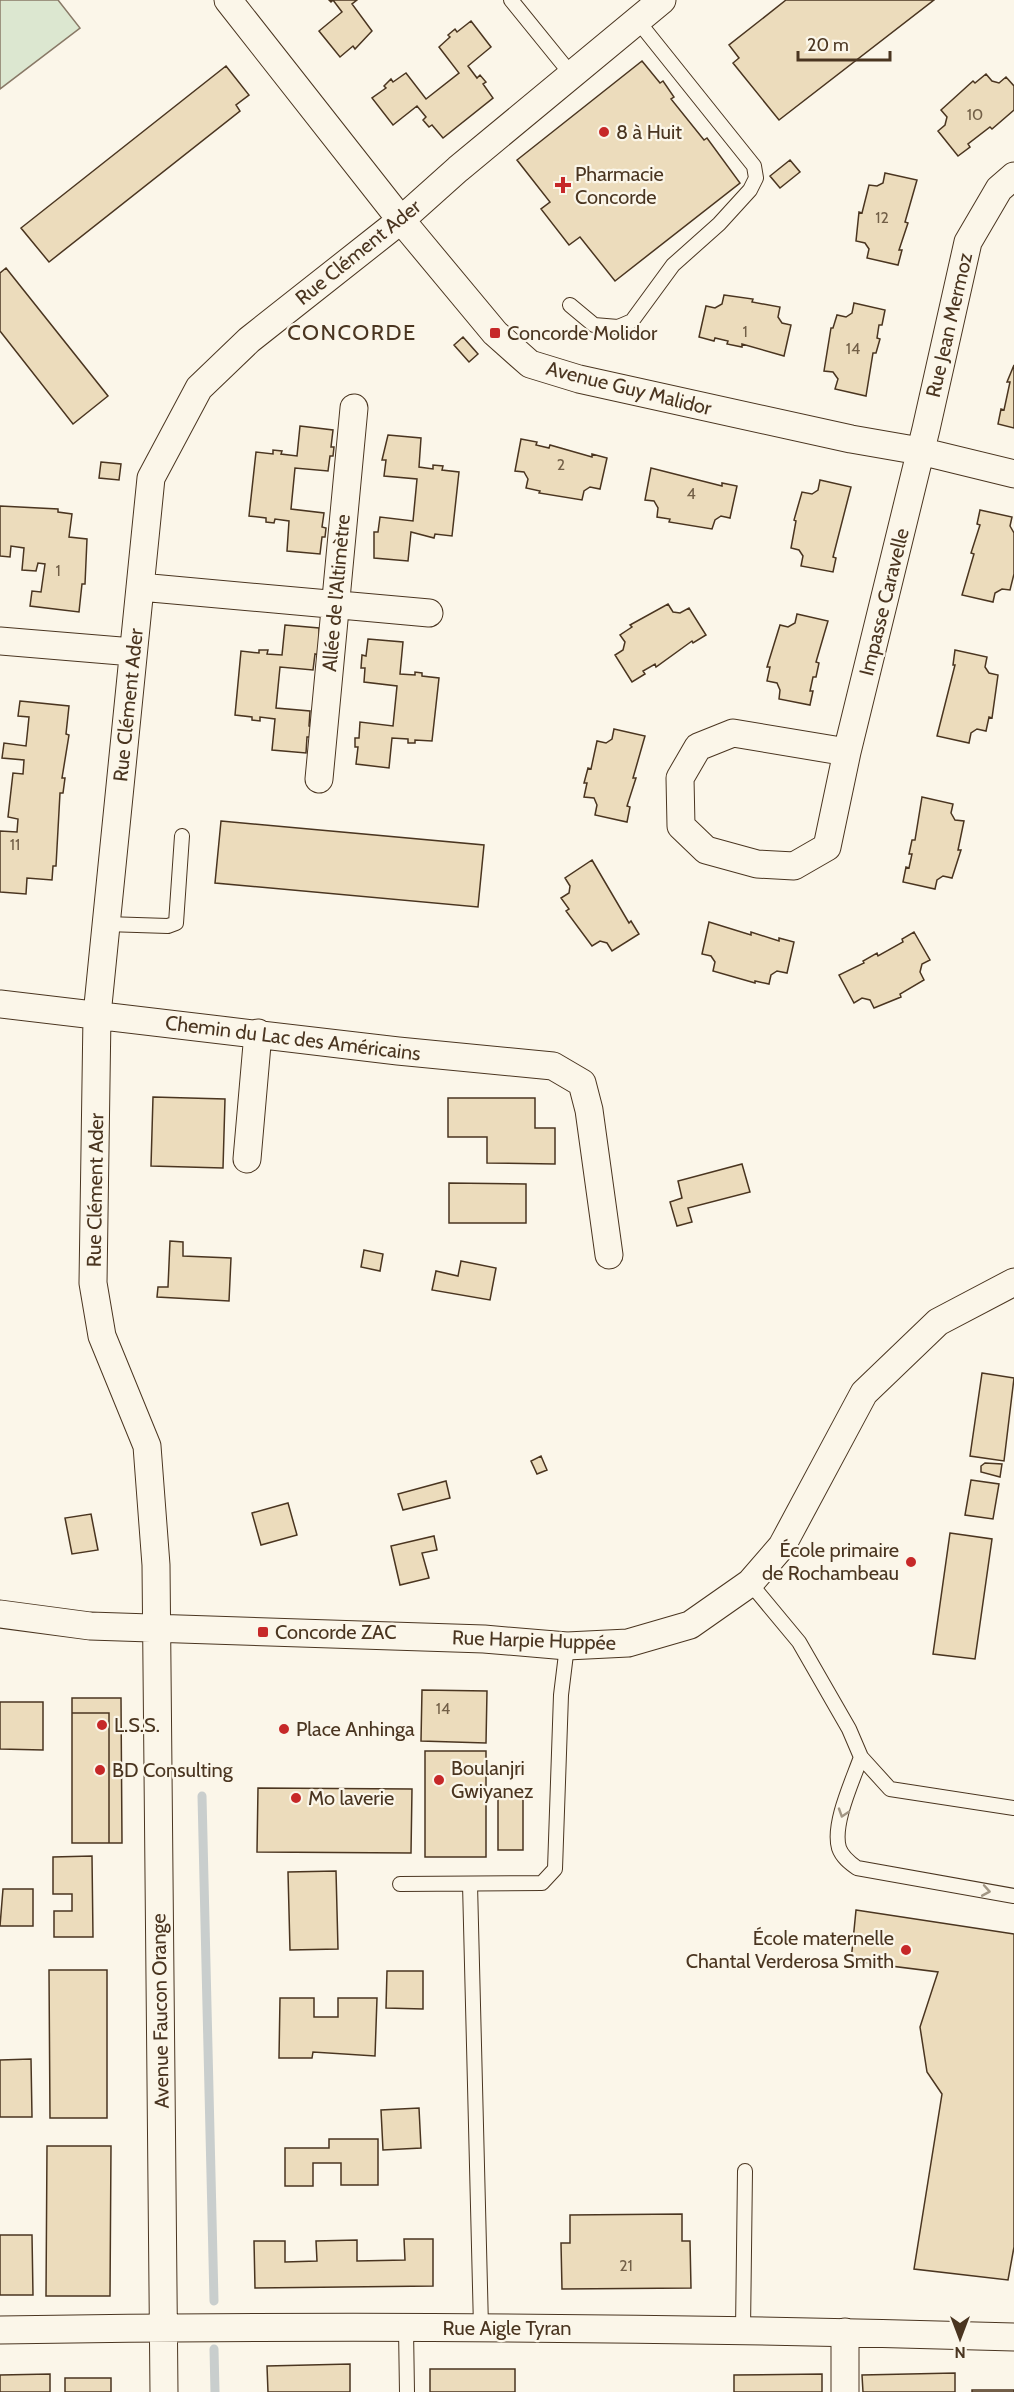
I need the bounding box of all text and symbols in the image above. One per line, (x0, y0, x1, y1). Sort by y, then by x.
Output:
scale bar (798, 24, 890, 62)
text: 20 m (807, 34, 849, 56)
house number: 10 (967, 105, 983, 124)
place label: 8 à Huit (616, 120, 682, 144)
marker: 8 à Huit (597, 125, 611, 139)
place label: Pharmacie Concorde (575, 162, 664, 209)
marker: Pharmacie Concorde (556, 178, 570, 192)
street label: Rue Clément Ader (291, 194, 426, 310)
house number: 12 (875, 208, 889, 227)
street label: Rue Jean Mermoz (921, 250, 977, 400)
district label: CONCORDE (287, 319, 417, 346)
place label: Concorde Molidor (507, 321, 658, 345)
house number: 1 (742, 322, 748, 341)
marker: Concorde Molidor (488, 326, 502, 340)
house number: 14 (846, 339, 860, 358)
street label: Avenue Guy Malidor (544, 356, 715, 420)
house number: 2 (557, 455, 565, 474)
house number: 4 (686, 484, 696, 503)
street label: Allée de l'Altimètre (317, 513, 355, 673)
street label: Impasse Caravelle (854, 526, 914, 678)
house number: 1 (55, 561, 61, 580)
street label: Rue Clément Ader (108, 626, 148, 783)
house number: 11 (10, 835, 20, 854)
street label: Chemin du Lac des Américains (164, 1010, 422, 1066)
street label: Rue Clément Ader (82, 1112, 108, 1267)
place label: École primaire de Rochambeau (762, 1538, 899, 1585)
marker: École primaire de Rochambeau (904, 1555, 918, 1569)
place label: Concorde ZAC (275, 1620, 396, 1644)
marker: Concorde ZAC (256, 1625, 270, 1639)
street label: Rue Harpie Huppée (452, 1625, 616, 1655)
house number: 14 (436, 1699, 450, 1718)
place label: L.S.S. (114, 1713, 160, 1737)
place label: Place Anhinga (296, 1717, 415, 1741)
marker: L.S.S. (95, 1718, 109, 1732)
marker: Place Anhinga (277, 1722, 291, 1736)
place label: Boulanjri Gwiyanez (451, 1756, 533, 1803)
place label: BD Consulting (112, 1758, 234, 1782)
marker: BD Consulting (93, 1763, 107, 1777)
marker: Boulanjri Gwiyanez (432, 1773, 446, 1787)
place label: Mo laverie (308, 1786, 394, 1810)
marker: Mo laverie (289, 1791, 303, 1805)
one-way arrow (838, 1807, 850, 1818)
one-way arrow (981, 1884, 991, 1897)
street label: Avenue Faucon Orange (146, 1913, 174, 2109)
place label: École maternelle Chantal Verderosa Smith (686, 1926, 894, 1973)
marker: École maternelle Chantal Verderosa Smith (899, 1943, 913, 1957)
house number: 21 (619, 2256, 633, 2275)
north arrow (930, 2308, 990, 2368)
street label: Rue Aigle Tyran (443, 2316, 571, 2340)
text: N (954, 2343, 966, 2362)

